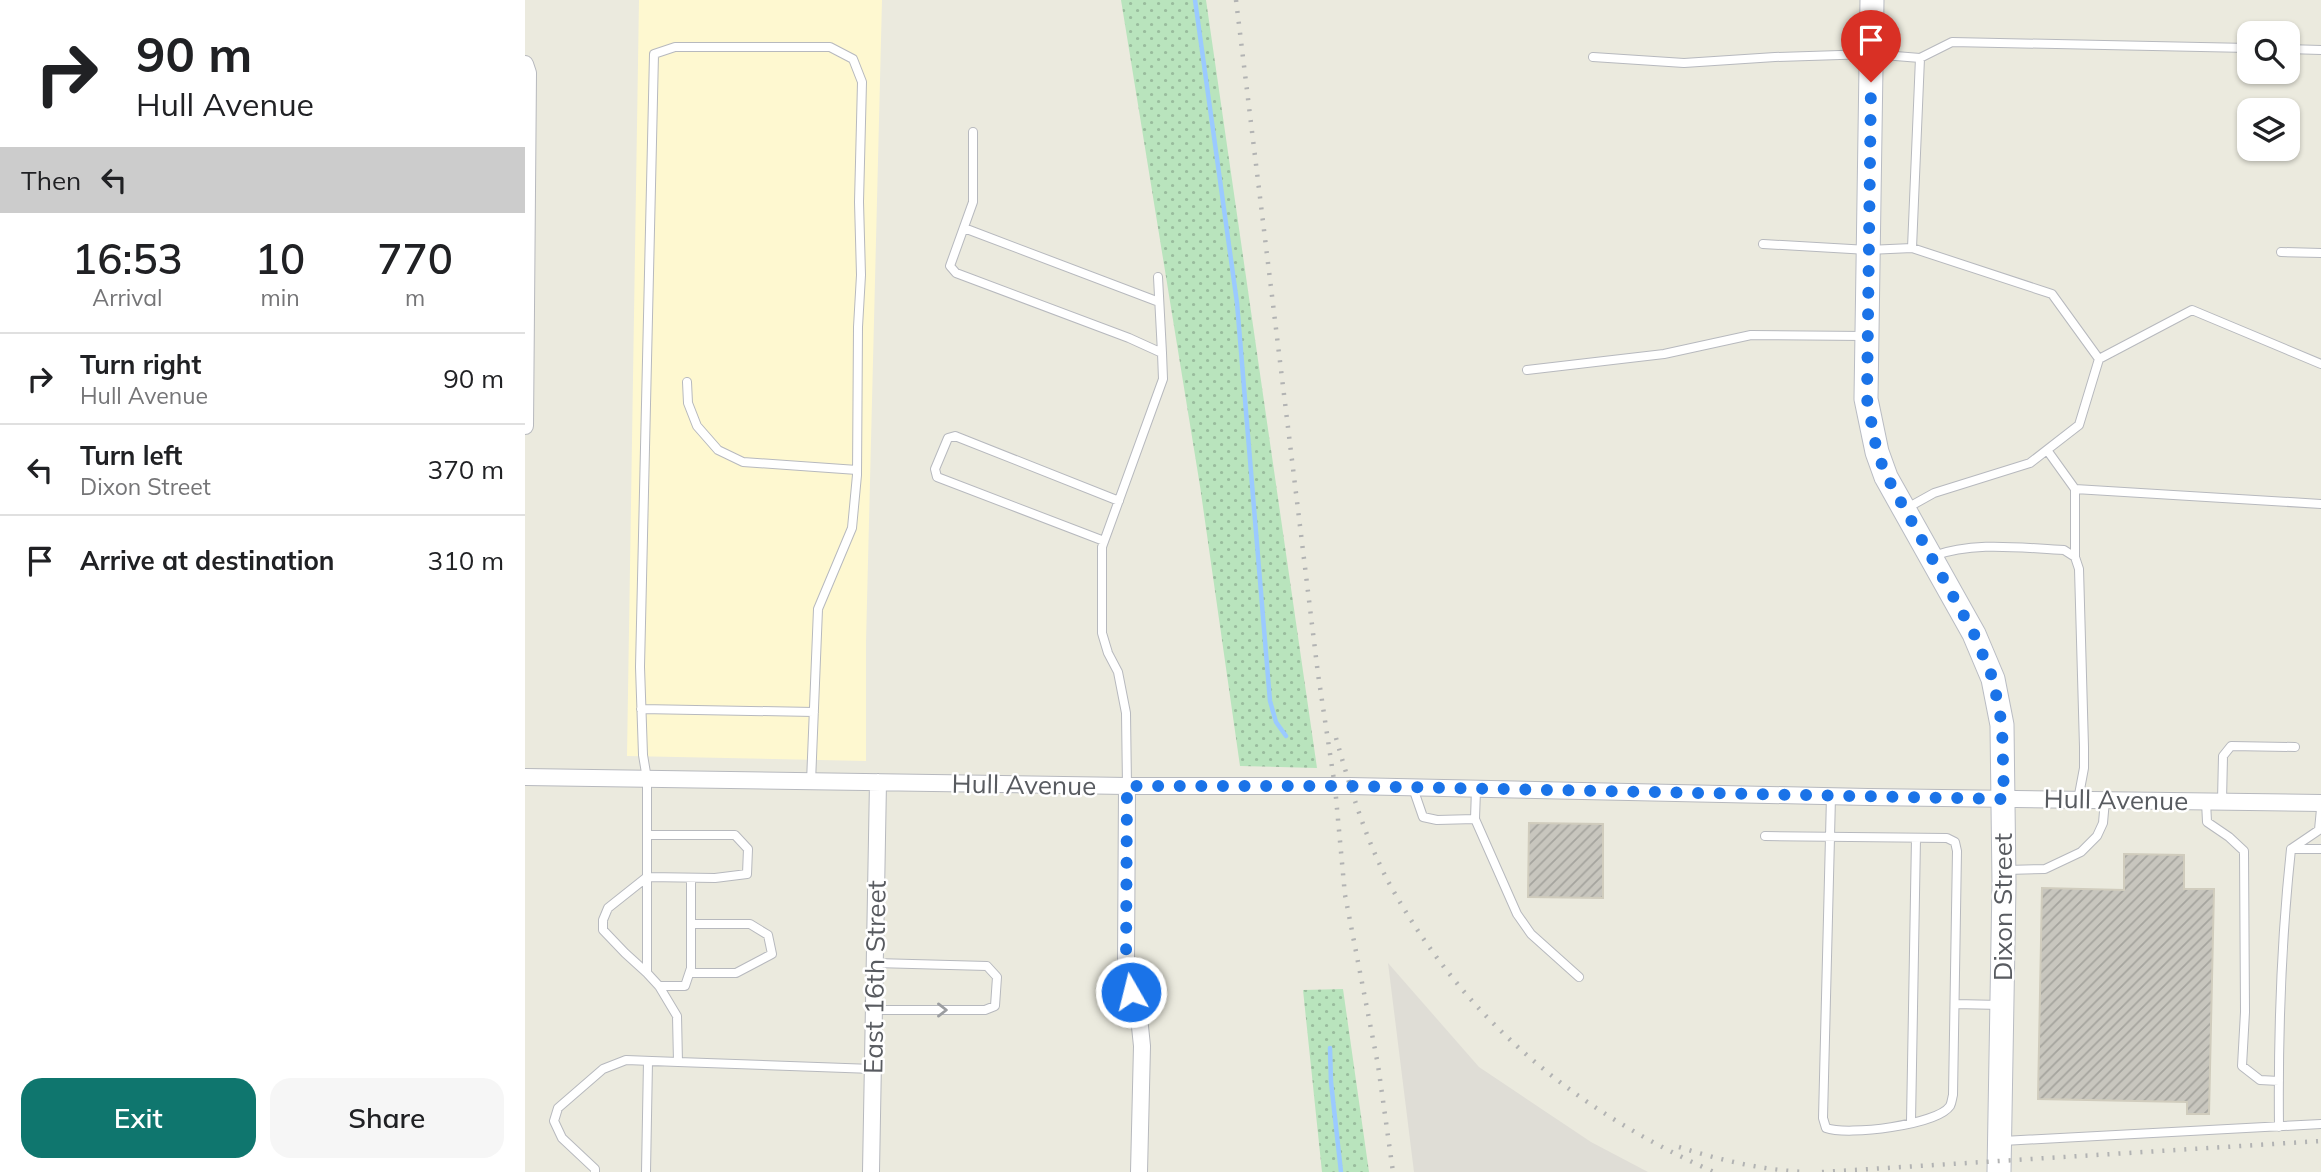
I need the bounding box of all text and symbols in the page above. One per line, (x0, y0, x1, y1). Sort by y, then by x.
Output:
pin (1841, 10, 1901, 82)
icon: arrive (1852, 21, 1890, 59)
map controls (2237, 21, 2300, 161)
button: search (2237, 21, 2300, 84)
text: 90 m (136, 23, 252, 84)
icon: right (21, 28, 112, 119)
text: Hull Avenue (136, 84, 314, 124)
button: layers (2237, 98, 2300, 161)
icon: left (95, 161, 133, 199)
text: Then (21, 164, 81, 197)
text: 16:53 (72, 232, 183, 285)
text: 10 (255, 232, 305, 285)
text: 770 (377, 232, 453, 285)
text: Arrival (92, 283, 163, 312)
text: min (260, 283, 300, 312)
text: m (405, 283, 425, 312)
text: Turn right (80, 348, 201, 381)
icon: right (21, 360, 59, 398)
text: 90 m (443, 362, 504, 395)
text: Hull Avenue (80, 381, 208, 410)
text: Turn left (80, 439, 182, 472)
icon: left (21, 451, 59, 489)
text: 370 m (428, 453, 504, 486)
text: Dixon Street (80, 472, 211, 501)
icon: arrive (21, 542, 59, 580)
text: Arrive at destination (80, 544, 335, 577)
text: 310 m (428, 544, 504, 577)
street label: Hull Avenue (951, 767, 1097, 802)
street label: Hull Avenue (2043, 782, 2189, 817)
street label: Dixon Street (1986, 833, 2019, 981)
street label: East 16th Street (856, 880, 893, 1074)
position arrow (1094, 955, 1168, 1029)
one-way arrow (937, 1002, 948, 1018)
button: Exit (21, 1078, 256, 1158)
button: Share (270, 1078, 504, 1158)

